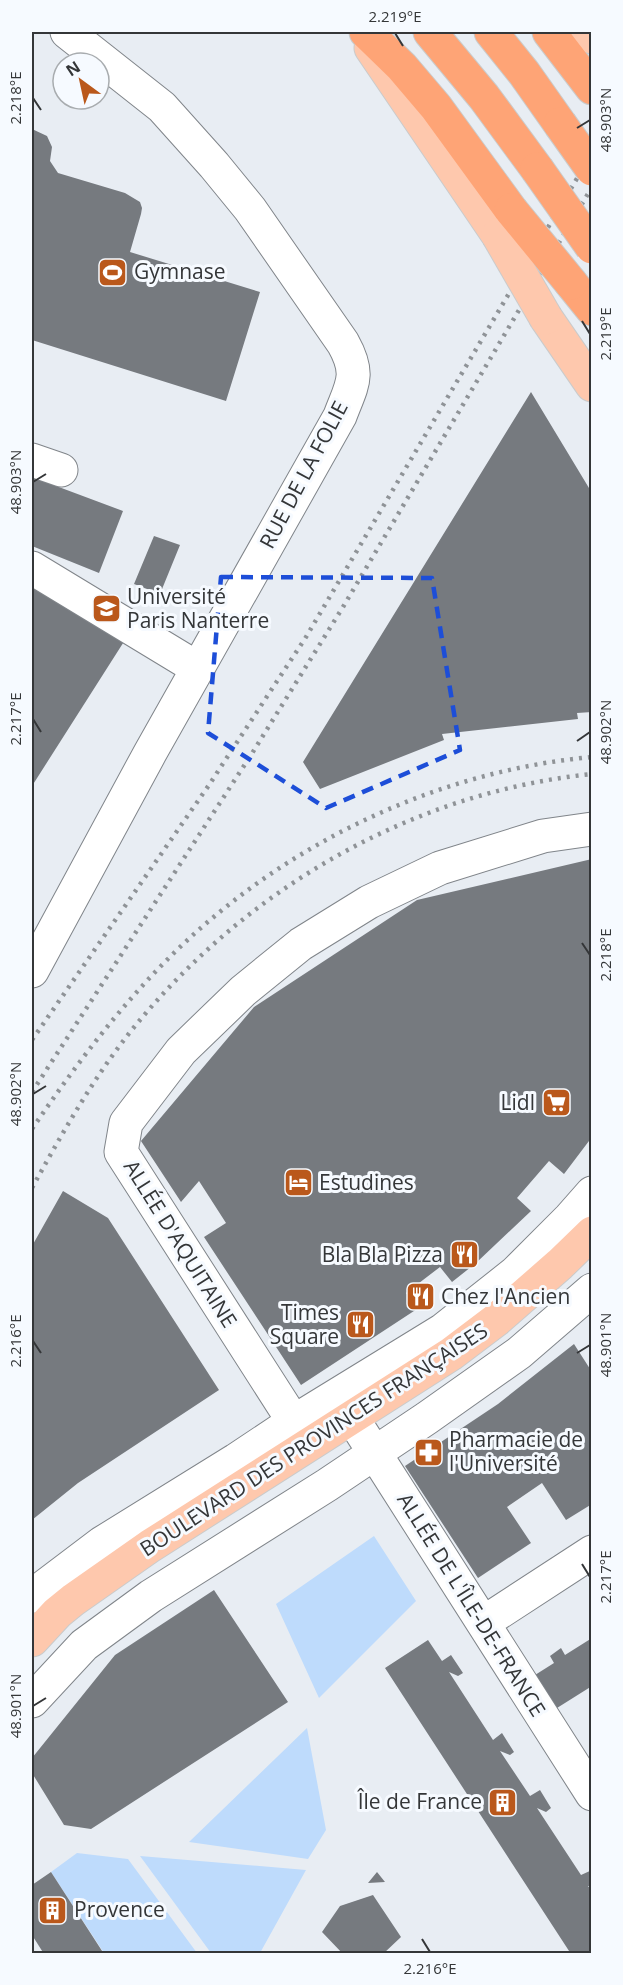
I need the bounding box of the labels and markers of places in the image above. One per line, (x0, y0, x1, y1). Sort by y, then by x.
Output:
sports icon: Gymnase (97, 256, 129, 288)
place label: Gymnase (134, 257, 226, 285)
place label: Université Paris Nanterre (127, 582, 269, 634)
school or university icon: Université Paris Nanterre (90, 593, 122, 625)
supermarket icon: Lidl (540, 1087, 572, 1119)
place label: Lidl (501, 1088, 535, 1116)
hotel icon: Estudines (282, 1167, 314, 1199)
place label: Estudines (319, 1168, 414, 1196)
restaurant icon: Bla Bla Pizza (448, 1239, 480, 1271)
place label: Bla Bla Pizza (322, 1240, 443, 1268)
restaurant icon: Chez l'Ancien (404, 1281, 436, 1313)
place label: Chez l'Ancien (441, 1282, 570, 1310)
place label: Times Square (270, 1298, 339, 1350)
restaurant icon: Times Square (344, 1309, 376, 1341)
place label: Pharmacie de l'Université (449, 1425, 583, 1477)
pharmacy icon: Pharmacie de l'Université (412, 1436, 444, 1468)
building icon: Île de France (487, 1786, 519, 1818)
place label: Île de France (357, 1787, 482, 1815)
building icon: Provence (37, 1894, 69, 1926)
place label: Provence (74, 1895, 165, 1923)

